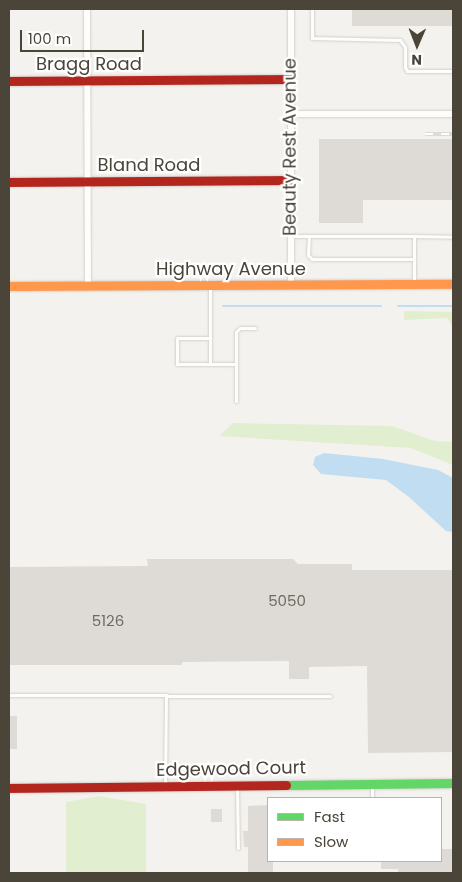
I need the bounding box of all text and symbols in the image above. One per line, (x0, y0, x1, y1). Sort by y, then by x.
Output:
scale bar (22, 20, 146, 52)
north arrow (392, 20, 442, 70)
text: 100 m (28, 28, 71, 49)
text: N (411, 50, 422, 70)
street label: Bragg Road (36, 53, 142, 75)
street label: Beauty Rest Avenue (279, 58, 301, 236)
street label: Bland Road (98, 154, 200, 176)
street label: Highway Avenue (156, 258, 306, 280)
house number: 5050 (268, 592, 306, 610)
house number: 5126 (92, 612, 124, 630)
street label: Edgewood Court (156, 757, 306, 781)
legend (267, 797, 442, 862)
text: Fast (314, 806, 345, 827)
text: Slow (314, 831, 348, 852)

